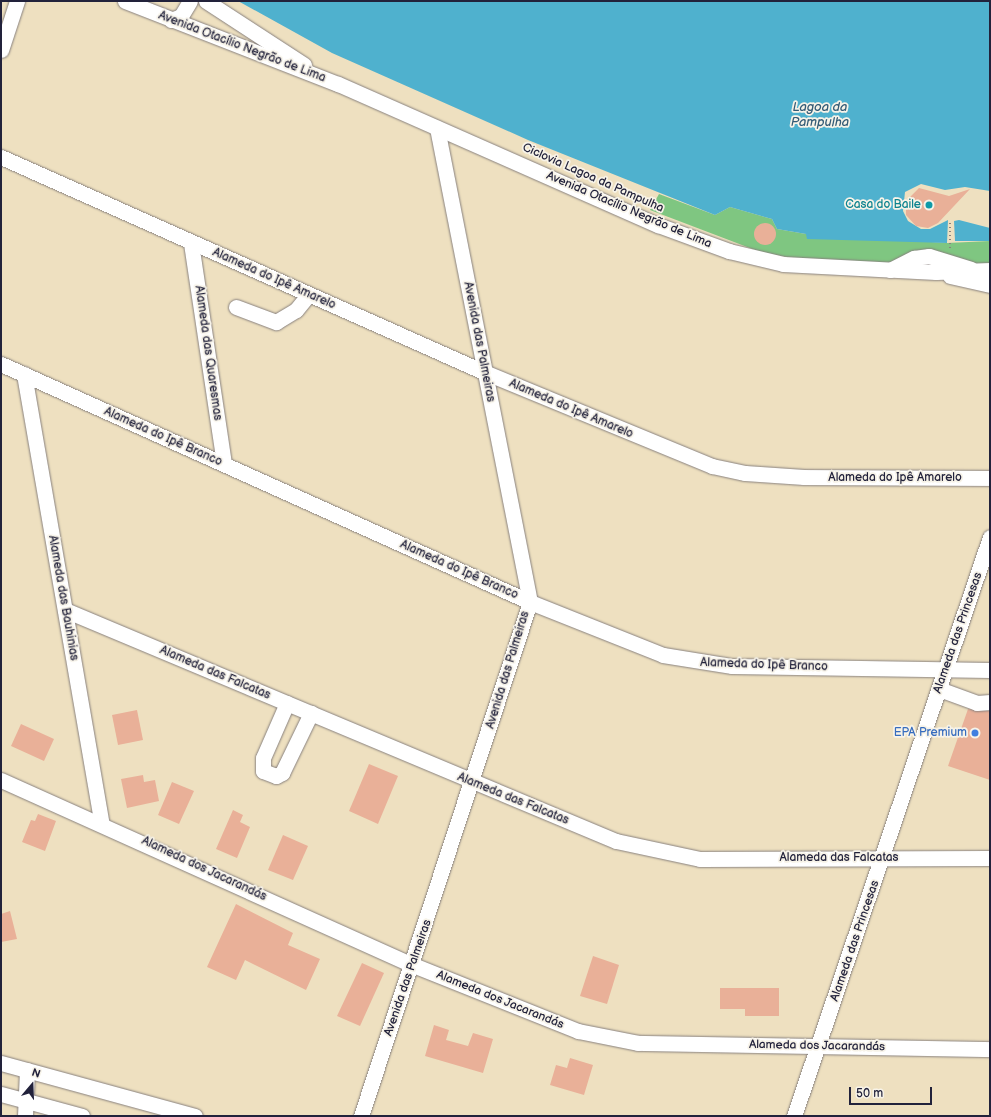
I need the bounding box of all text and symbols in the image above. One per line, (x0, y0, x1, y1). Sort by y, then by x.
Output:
street label: Avenida Otacílio Negrão de Lima (156, 8, 328, 86)
water label: Lagoa da Pampulha (791, 100, 849, 131)
street label: Ciclovia Lagoa da Pampulha (520, 140, 666, 216)
street label: Avenida Otacílio Negrão de Lima (544, 169, 714, 251)
place label: Casa do Baile (845, 198, 921, 212)
marker: Casa do Baile (924, 200, 934, 210)
street label: Alameda do Ipê Amarelo (210, 245, 338, 313)
street label: Avenida das Palmeiras (460, 281, 498, 403)
street label: Alameda das Quaresmas (191, 285, 225, 421)
street label: Alameda do Ipê Amarelo (507, 376, 635, 442)
street label: Alameda do Ipê Branco (102, 404, 224, 470)
street label: Alameda do Ipê Amarelo (828, 471, 962, 485)
street label: Alameda das Bauhinias (45, 534, 81, 662)
street label: Alameda do Ipê Branco (398, 537, 520, 603)
street label: Alameda das Princesas (930, 571, 986, 695)
street label: Avenida das Palmeiras (483, 609, 533, 731)
street label: Alameda das Falcatas (157, 643, 273, 703)
street label: Alameda do Ipê Branco (700, 656, 828, 674)
place label: EPA Premium (894, 726, 967, 740)
marker: EPA Premium (970, 728, 980, 738)
street label: Alameda das Falcatas (455, 770, 571, 828)
street label: Alameda dos Jacarandás (139, 834, 269, 904)
street label: Alameda das Falcatas (780, 851, 898, 865)
street label: Alameda das Princesas (827, 879, 883, 1003)
street label: Avenida das Palmeiras (381, 918, 435, 1038)
street label: Alameda dos Jacarandás (434, 968, 566, 1032)
street label: Alameda dos Jacarandás (748, 1038, 886, 1054)
north arrow (12, 1065, 52, 1105)
text: N (30, 1066, 42, 1081)
scale bar (851, 1079, 934, 1105)
text: 50 m (856, 1086, 883, 1101)

